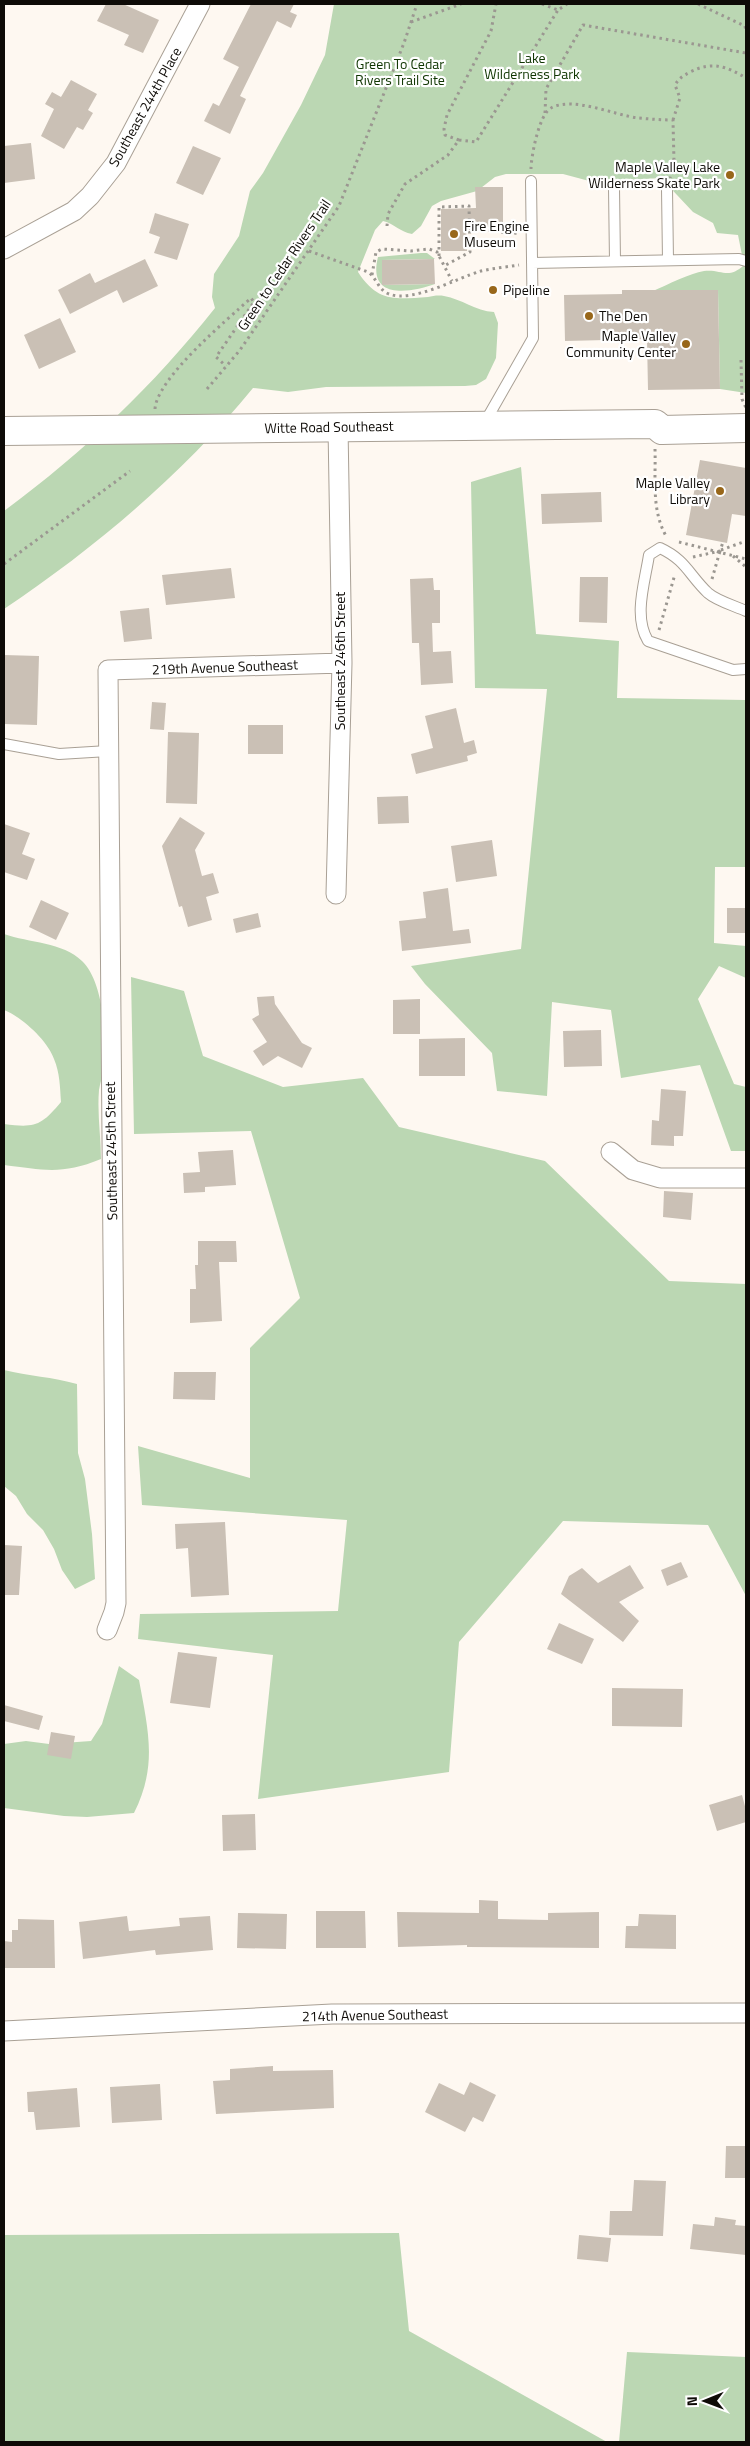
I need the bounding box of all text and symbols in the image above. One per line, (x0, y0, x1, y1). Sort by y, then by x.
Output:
street label: Southeast 244th Place (103, 43, 186, 170)
park label: Lake Wilderness Park (484, 47, 580, 84)
park label: Green To Cedar Rivers Trail Site (355, 53, 445, 90)
place label: Maple Valley Lake Wilderness Skate Park (588, 156, 720, 193)
marker: Maple Valley Lake Wilderness Skate Park (724, 169, 736, 181)
street label: Green to Cedar Rivers Trail (232, 195, 335, 335)
place label: Fire Engine Museum (464, 215, 529, 252)
marker: Fire Engine Museum (448, 228, 460, 240)
place label: Pipeline (503, 279, 550, 300)
marker: Pipeline (487, 284, 499, 296)
place label: The Den (599, 305, 648, 326)
marker: The Den (583, 310, 595, 322)
place label: Maple Valley Community Center (566, 325, 676, 362)
marker: Maple Valley Community Center (680, 338, 692, 350)
street label: Witte Road Southeast (264, 415, 394, 438)
place label: Maple Valley Library (636, 472, 710, 509)
marker: Maple Valley Library (714, 485, 726, 497)
street label: Southeast 246th Street (329, 592, 350, 730)
street label: 219th Avenue Southeast (152, 653, 299, 680)
street label: Southeast 245th Street (99, 1081, 122, 1220)
street label: 214th Avenue Southeast (302, 2003, 448, 2026)
north arrow (680, 2376, 730, 2426)
text: N (681, 2396, 702, 2406)

